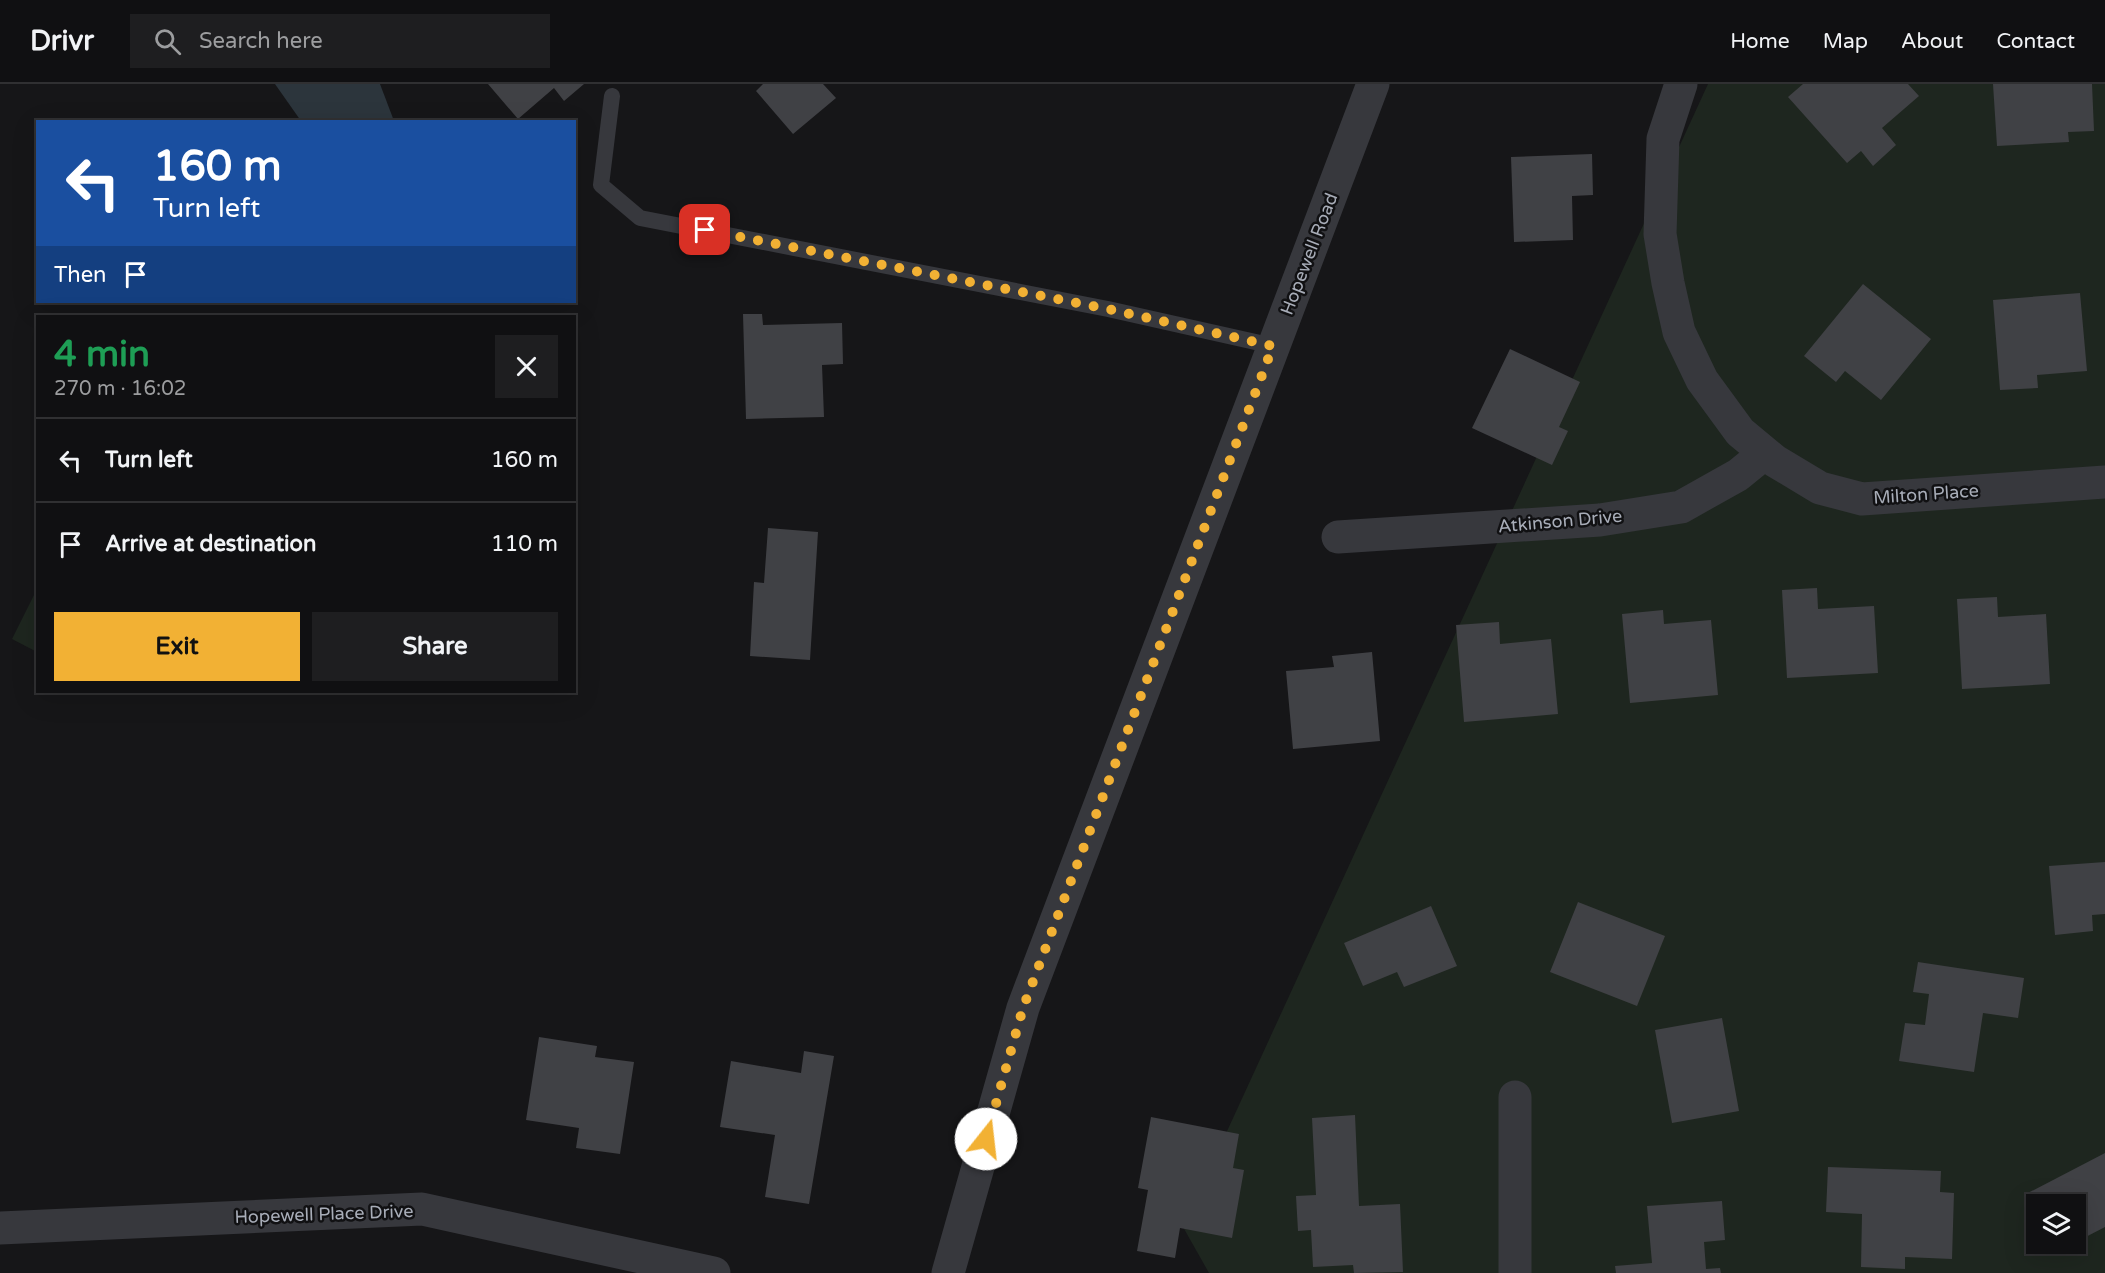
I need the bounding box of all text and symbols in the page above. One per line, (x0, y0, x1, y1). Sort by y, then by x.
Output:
search box (130, 14, 550, 68)
text: Drivr (30, 24, 94, 58)
icon: search (151, 25, 184, 58)
text: Search here (199, 28, 323, 54)
text: Home (1730, 29, 1790, 54)
text: Map (1823, 29, 1868, 54)
text: About (1901, 29, 1963, 54)
text: Contact (1996, 29, 2075, 54)
text: 160 m (153, 141, 282, 192)
icon: left (54, 144, 132, 222)
street label: Hopewell Road (1276, 190, 1342, 318)
text: Turn left (153, 192, 260, 225)
pin (679, 204, 730, 255)
icon: arrive (688, 213, 721, 246)
icon: arrive (119, 258, 152, 291)
text: Then (54, 262, 107, 288)
text: 4 min (54, 333, 150, 376)
button: close (495, 335, 558, 398)
text: 270 m · 16:02 (54, 377, 186, 401)
icon: left (54, 444, 87, 477)
text: Turn left (105, 447, 193, 473)
text: 160 m (491, 447, 558, 473)
street label: Milton Place (1872, 479, 1980, 509)
street label: Atkinson Drive (1497, 505, 1623, 537)
icon: arrive (54, 528, 87, 561)
text: Arrive at destination (105, 531, 316, 557)
text: 110 m (491, 531, 558, 557)
button: Exit (54, 612, 300, 681)
button: Share (312, 612, 558, 681)
position arrow (954, 1107, 1018, 1171)
map controls (2026, 1194, 2086, 1254)
button: layers (2026, 1194, 2086, 1254)
street label: Hopewell Place Drive (234, 1200, 414, 1228)

